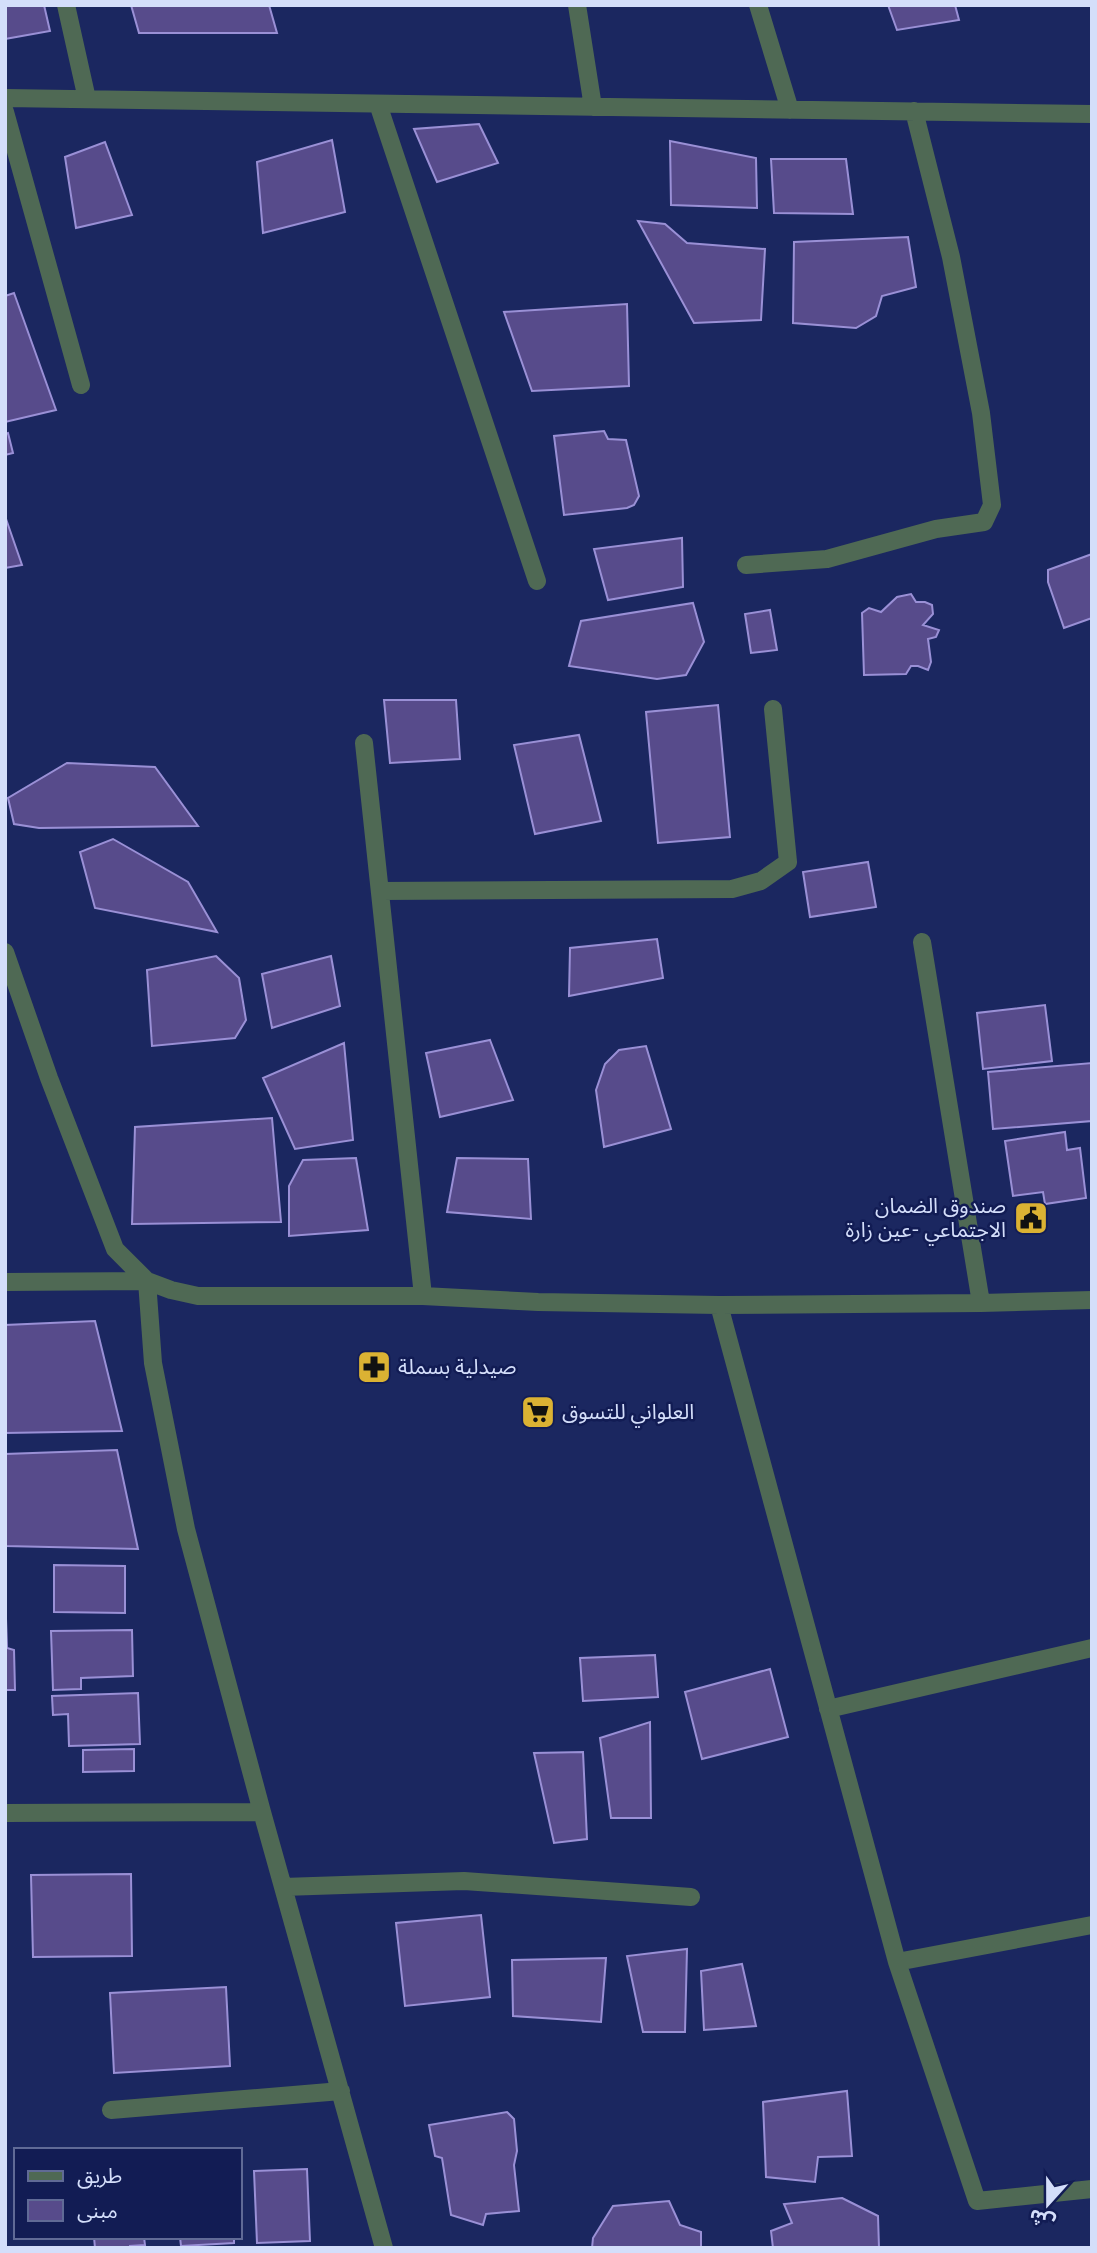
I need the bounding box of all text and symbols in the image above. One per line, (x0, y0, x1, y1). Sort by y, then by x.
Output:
place label: صندوق الضمان الاجتماعي -عين زارة (845, 1193, 1006, 1246)
public building icon: صندوق الضمان الاجتماعي -عين زارة (1012, 1199, 1050, 1237)
pharmacy icon: صيدلية بسملة (355, 1348, 393, 1386)
place label: صيدلية بسملة (398, 1354, 517, 1380)
supermarket icon: العلواني للتسوق (519, 1393, 557, 1431)
place label: العلواني للتسوق (562, 1399, 694, 1428)
legend (14, 2148, 242, 2239)
text: طريق (77, 2163, 122, 2189)
north arrow (1013, 2169, 1083, 2239)
text: مبنى (77, 2198, 118, 2224)
text: ش (1026, 2204, 1058, 2235)

